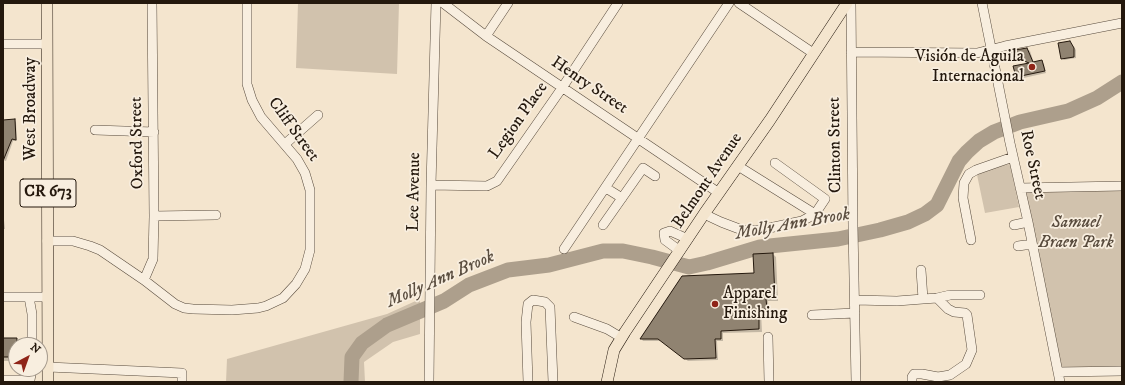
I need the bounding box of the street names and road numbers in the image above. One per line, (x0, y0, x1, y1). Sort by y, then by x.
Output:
street label: Henry Street (547, 53, 631, 119)
street label: West Broadway (21, 57, 41, 161)
street label: Legion Place (485, 79, 553, 163)
street label: Cliff Street (263, 94, 323, 166)
street label: Oxford Street (127, 97, 149, 189)
street label: Clinton Street (825, 97, 847, 193)
street label: Roe Street (1015, 128, 1049, 202)
street label: Belmont Avenue (669, 129, 747, 233)
street label: Lee Avenue (404, 152, 426, 232)
road number: CR 673 (20, 179, 76, 207)

